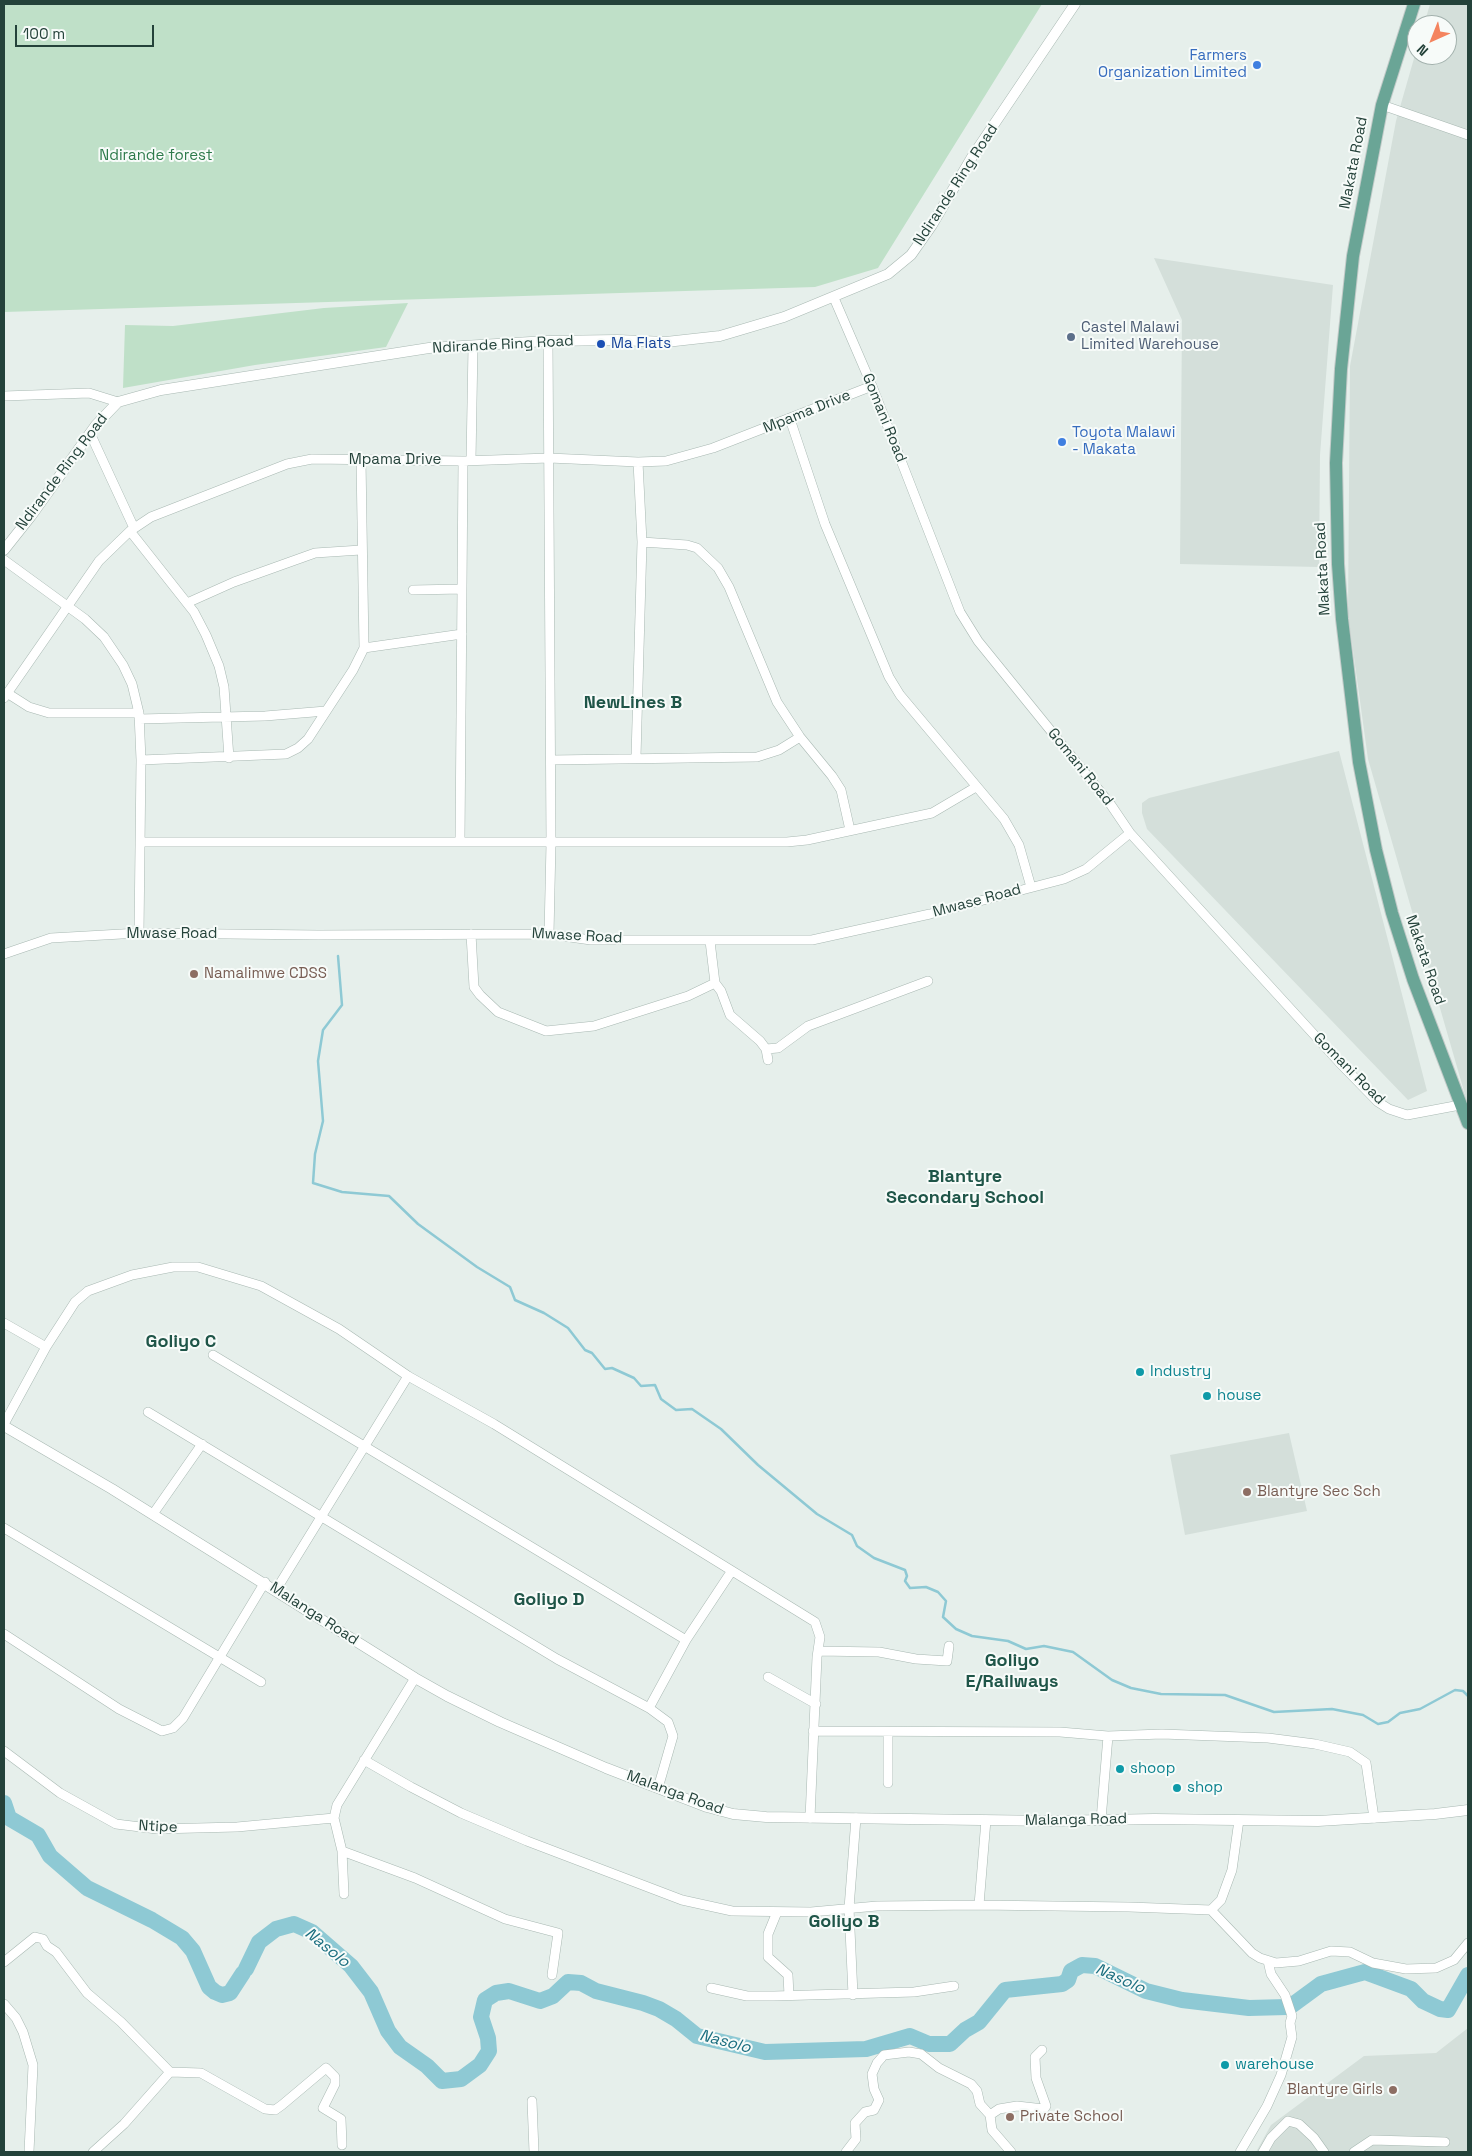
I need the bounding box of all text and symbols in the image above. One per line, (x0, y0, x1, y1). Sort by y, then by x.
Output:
scale bar (18, 15, 156, 47)
north arrow (1407, 15, 1457, 65)
text: 100 m (23, 24, 65, 43)
text: N (1413, 40, 1432, 60)
place label: Farmers Organization Limited (1098, 47, 1247, 82)
marker: Farmers Organization Limited (1251, 59, 1263, 71)
street label: Makata Road (1336, 115, 1372, 211)
street label: Ndirande Ring Road (910, 121, 1002, 249)
park label: Ndirande forest (99, 147, 213, 165)
place label: Castel Malawi Limited Warehouse (1081, 319, 1219, 354)
marker: Castel Malawi Limited Warehouse (1065, 331, 1077, 343)
street label: Ndirande Ring Road (432, 332, 574, 358)
place label: Ma Flats (611, 335, 671, 353)
marker: Ma Flats (595, 338, 607, 350)
street label: Gomani Road (858, 371, 910, 465)
street label: Mpama Drive (761, 386, 853, 438)
street label: Ndirande Ring Road (12, 410, 112, 534)
place label: Toyota Malawi - Makata (1072, 424, 1176, 459)
marker: Toyota Malawi - Makata (1056, 436, 1068, 448)
street label: Mpama Drive (349, 451, 441, 469)
street label: Makata Road (1312, 522, 1334, 616)
district label: NewLines B (584, 692, 682, 714)
street label: Gomani Road (1043, 725, 1117, 809)
street label: Mwase Road (931, 881, 1023, 921)
street label: Makata Road (1401, 913, 1449, 1007)
street label: Mwase Road (127, 925, 217, 943)
street label: Mwase Road (531, 925, 623, 947)
place label: Namalimwe CDSS (204, 965, 327, 983)
marker: Namalimwe CDSS (188, 968, 200, 980)
street label: Gomani Road (1309, 1029, 1389, 1109)
district label: Blantyre Secondary School (886, 1166, 1044, 1208)
district label: Goliyo C (146, 1331, 216, 1353)
place label: Industry (1150, 1363, 1211, 1381)
marker: Industry (1134, 1366, 1146, 1378)
place label: house (1217, 1387, 1261, 1405)
marker: house (1201, 1390, 1213, 1402)
place label: Blantyre Sec Sch (1257, 1483, 1381, 1501)
marker: Blantyre Sec Sch (1241, 1486, 1253, 1498)
street label: Malanga Road (266, 1579, 362, 1649)
district label: Goliyo D (513, 1589, 585, 1611)
district label: Goliyo E/Railways (965, 1650, 1059, 1692)
place label: shoop (1130, 1760, 1175, 1778)
marker: shoop (1114, 1763, 1126, 1775)
street label: Malanga Road (624, 1767, 726, 1819)
place label: shop (1187, 1779, 1223, 1797)
marker: shop (1171, 1782, 1183, 1794)
street label: Malanga Road (1025, 1810, 1127, 1830)
street label: Ntipe (138, 1817, 178, 1837)
district label: Goliyo B (808, 1911, 880, 1933)
water label: Nasolo (301, 1924, 353, 1972)
water label: Nasolo (1092, 1960, 1148, 1998)
water label: Nasolo (697, 2026, 753, 2058)
place label: warehouse (1235, 2056, 1314, 2074)
marker: warehouse (1219, 2059, 1231, 2071)
place label: Blantyre Girls (1287, 2081, 1383, 2099)
marker: Blantyre Girls (1387, 2084, 1399, 2096)
place label: Private School (1020, 2108, 1123, 2126)
marker: Private School (1004, 2111, 1016, 2123)

